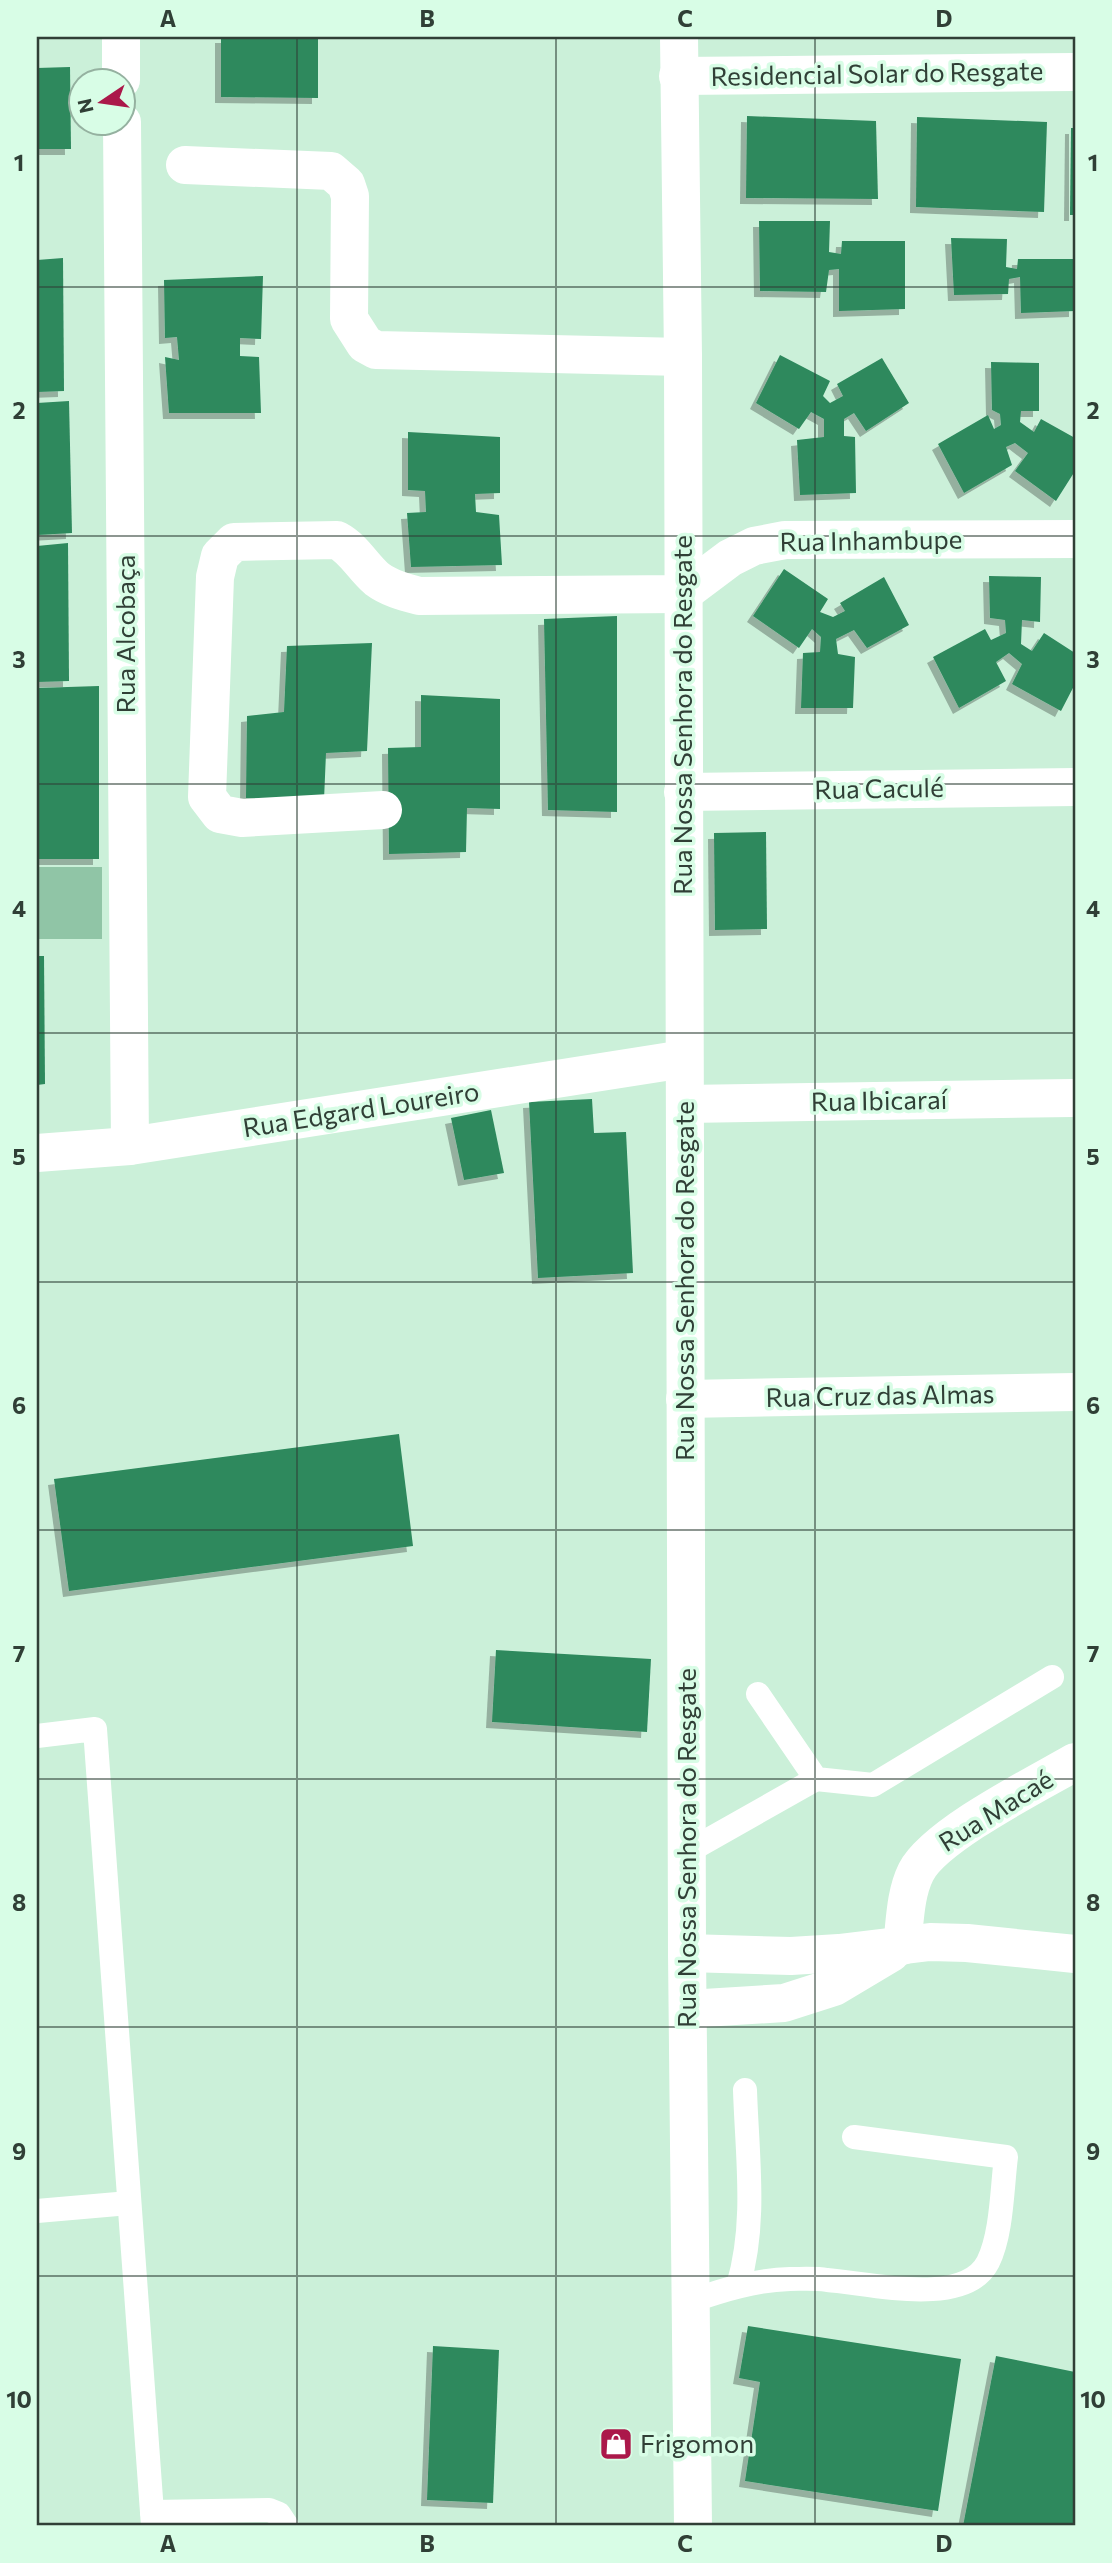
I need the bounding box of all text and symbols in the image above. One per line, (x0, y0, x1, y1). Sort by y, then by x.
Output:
text: A (160, 4, 177, 32)
text: B (419, 4, 435, 32)
text: C (677, 4, 693, 32)
text: D (936, 4, 953, 32)
street label: Residencial Solar do Resgate (710, 54, 1044, 91)
north arrow (66, 66, 136, 136)
text: N (72, 96, 98, 115)
text: 1 (14, 148, 24, 176)
text: 1 (1088, 148, 1098, 176)
text: 2 (12, 396, 26, 424)
text: 2 (1086, 396, 1100, 424)
street label: Rua Inhambupe (779, 522, 963, 557)
street label: Rua Nossa Senhora do Resgate (666, 535, 697, 895)
street label: Rua Alcobaça (109, 555, 140, 713)
text: 3 (12, 645, 26, 673)
text: 3 (1086, 645, 1100, 673)
street label: Rua Caculé (814, 771, 944, 804)
text: 4 (12, 894, 26, 922)
text: 4 (1086, 894, 1100, 922)
street label: Rua Edgard Loureiro (240, 1075, 481, 1143)
street label: Rua Ibicaraí (810, 1083, 949, 1116)
street label: Rua Nossa Senhora do Resgate (668, 1101, 699, 1461)
text: 5 (12, 1142, 26, 1170)
text: 5 (1086, 1142, 1100, 1170)
street label: Rua Cruz das Almas (765, 1377, 995, 1412)
text: 6 (12, 1391, 26, 1419)
text: 6 (1086, 1391, 1100, 1419)
text: 7 (13, 1639, 25, 1667)
text: 7 (1087, 1639, 1099, 1667)
street label: Rua Nossa Senhora do Resgate (670, 1668, 701, 2028)
street label: Rua Macaé (932, 1762, 1058, 1857)
text: 8 (12, 1888, 26, 1916)
text: 8 (1086, 1888, 1100, 1916)
text: 9 (12, 2137, 26, 2165)
text: 9 (1086, 2137, 1100, 2165)
text: 10 (6, 2385, 32, 2413)
text: 10 (1080, 2385, 1106, 2413)
shop icon: Frigomon (597, 2425, 635, 2463)
place label: Frigomon (640, 2427, 754, 2458)
text: A (160, 2529, 177, 2557)
text: B (419, 2529, 435, 2557)
text: C (677, 2529, 693, 2557)
text: D (936, 2529, 953, 2557)

